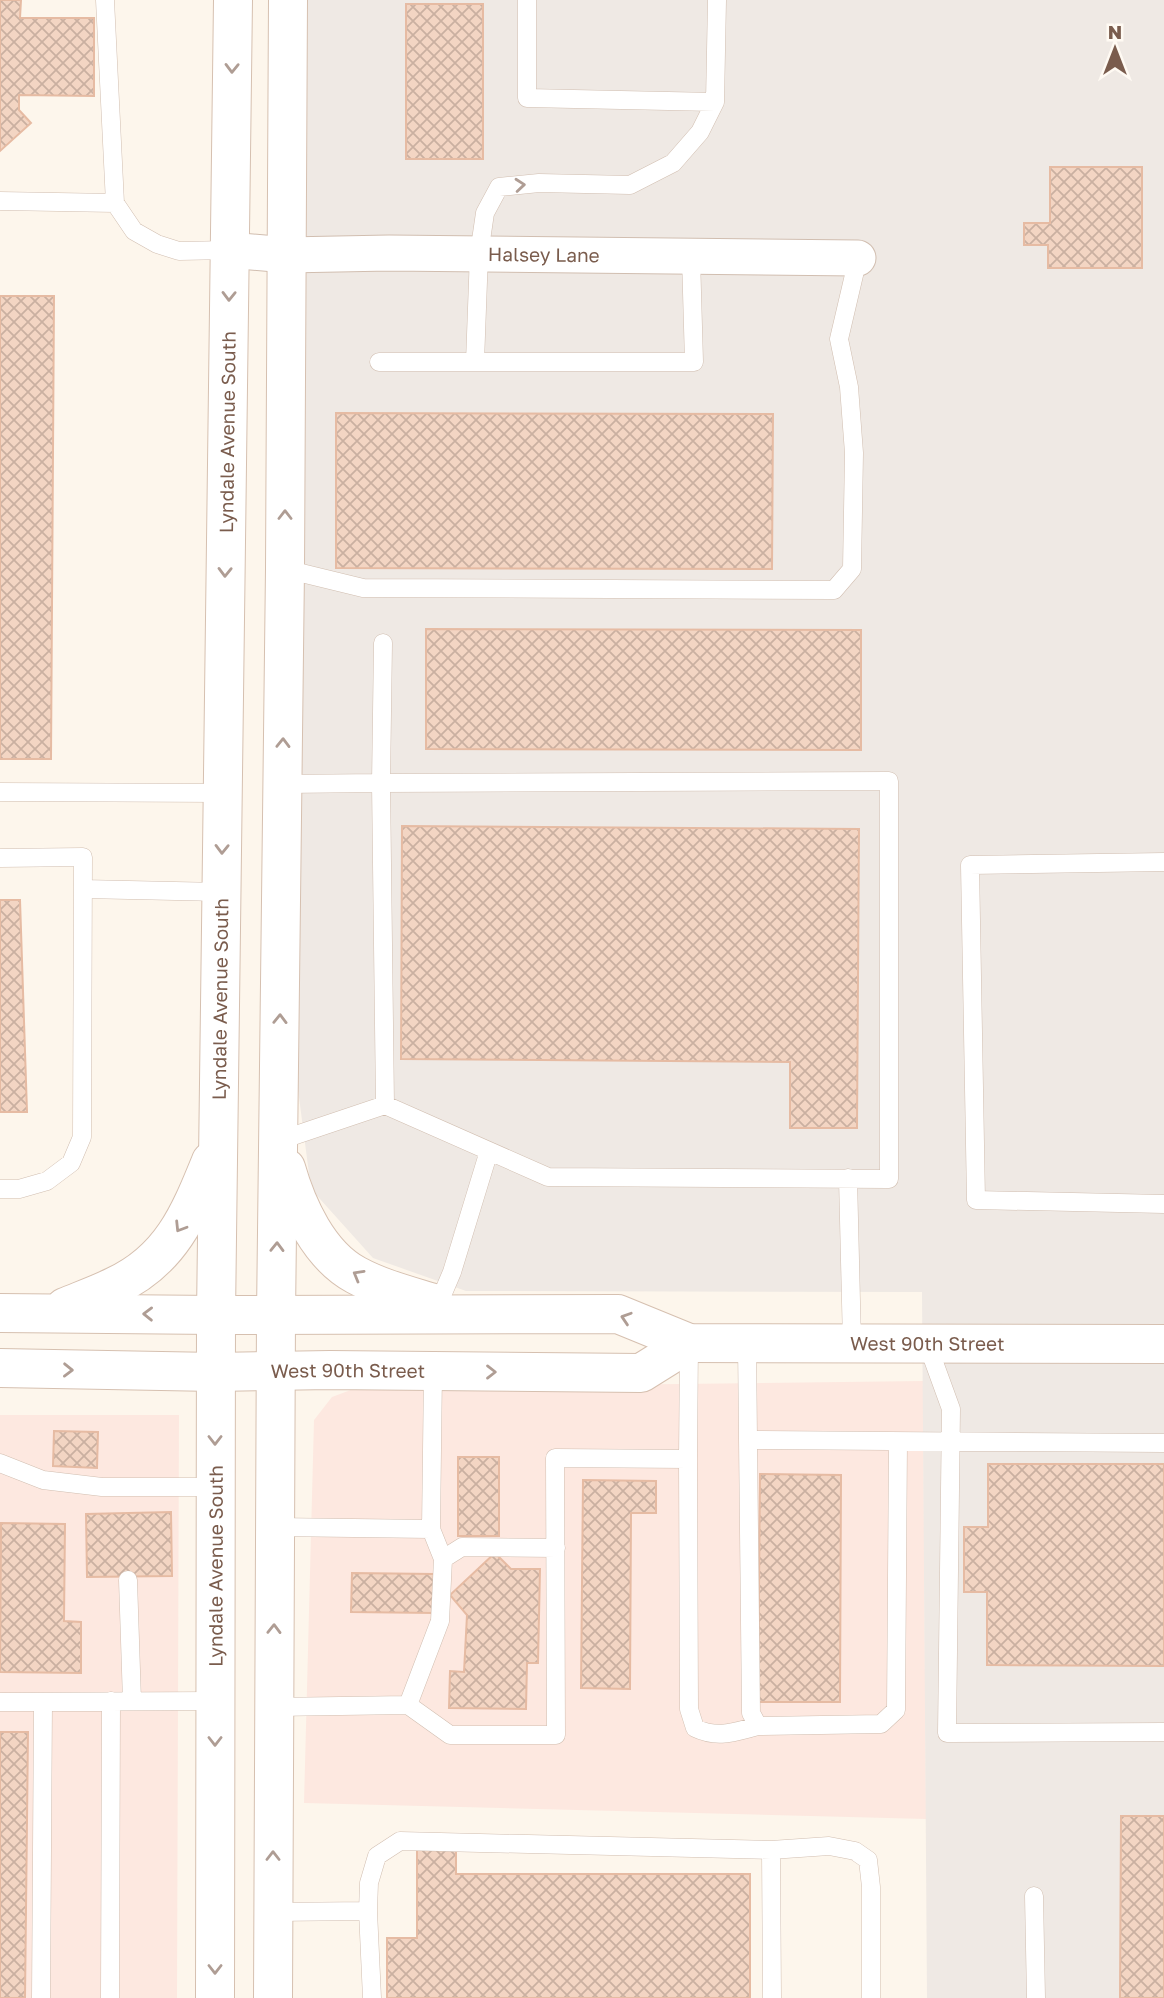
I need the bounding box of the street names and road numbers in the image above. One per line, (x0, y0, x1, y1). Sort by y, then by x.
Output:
street label: Halsey Lane (488, 242, 600, 266)
street label: Lyndale Avenue South (214, 331, 240, 533)
street label: Lyndale Avenue South (207, 898, 232, 1100)
street label: West 90th Street (850, 1331, 1005, 1355)
street label: West 90th Street (270, 1358, 425, 1382)
street label: Lyndale Avenue South (203, 1465, 227, 1667)

